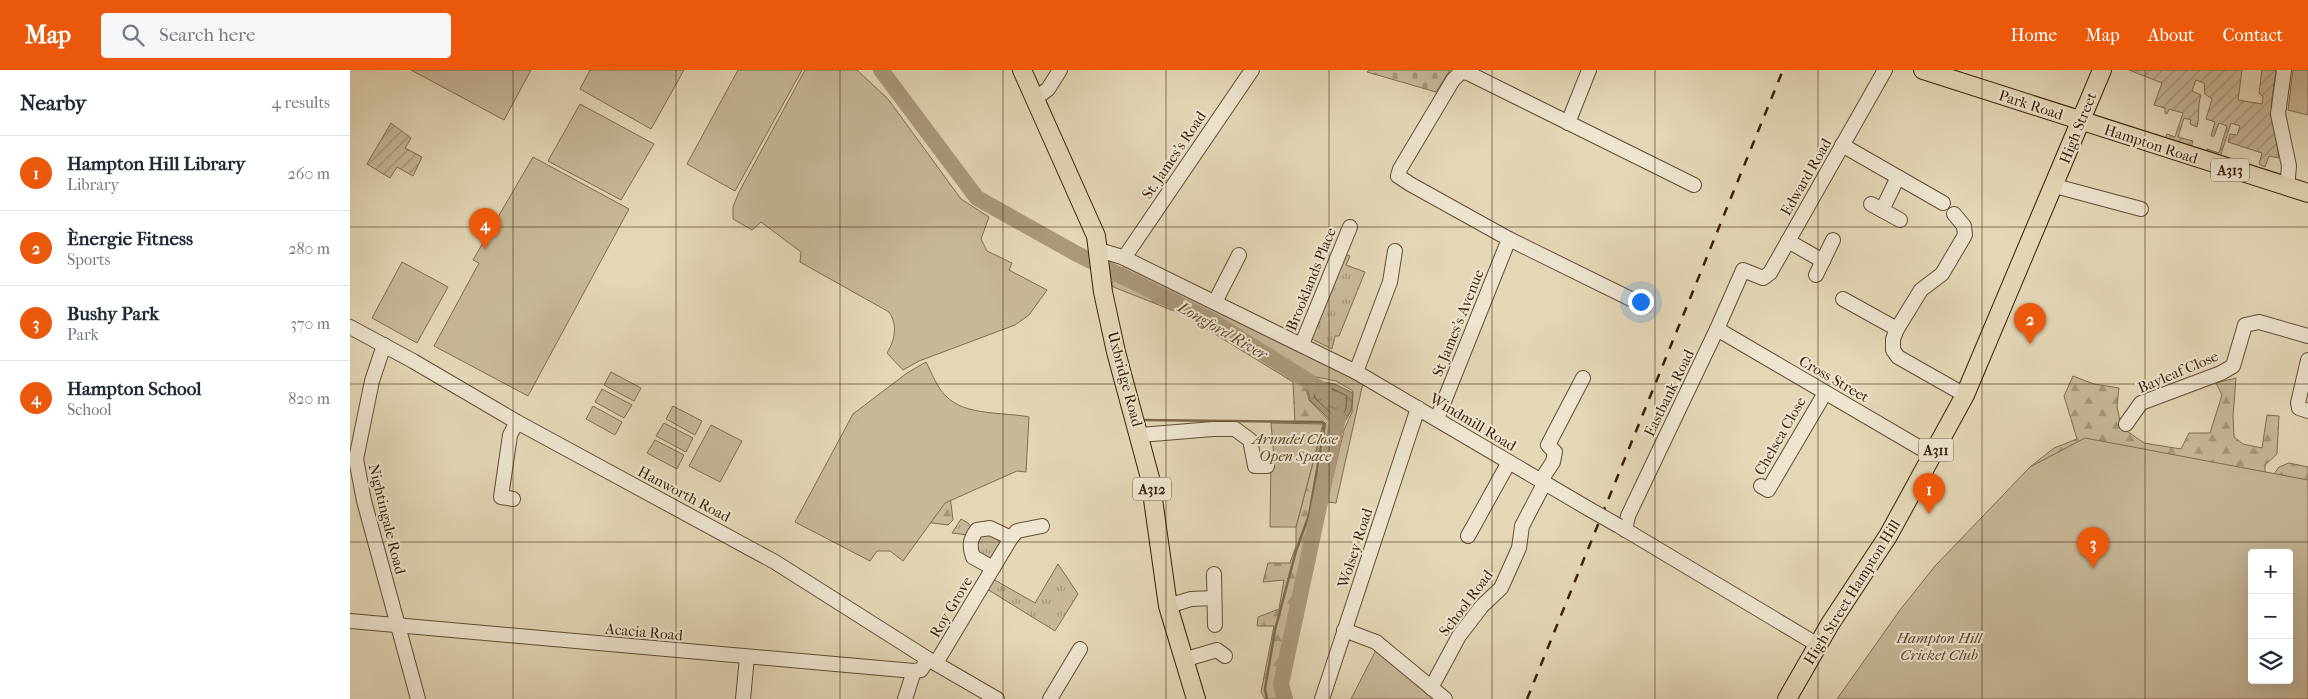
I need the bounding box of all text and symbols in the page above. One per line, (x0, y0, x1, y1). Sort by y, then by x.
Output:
search box (101, 13, 451, 58)
text: Map (25, 21, 71, 49)
icon: search (119, 21, 147, 49)
text: Search here (159, 24, 255, 46)
text: Home (2010, 25, 2057, 46)
text: Map (2085, 25, 2120, 46)
text: About (2148, 25, 2194, 46)
text: Contact (2222, 25, 2283, 46)
street label: Park Road (1997, 86, 2066, 124)
street label: High Street (2056, 89, 2101, 166)
text: Nearby (20, 91, 86, 115)
text: 4 results (272, 93, 330, 112)
street label: St. James's Road (1138, 107, 1210, 202)
street label: Hampton Road (2102, 120, 2201, 168)
street label: Edward Road (1777, 134, 1836, 219)
text: Hampton Hill Library (67, 153, 245, 175)
road number: A313 (2211, 158, 2249, 182)
text: 1 (33, 164, 39, 183)
text: 260 m (288, 164, 330, 183)
text: Library (67, 175, 119, 194)
pin: 4 (469, 208, 501, 249)
street label: Brooklands Place (1282, 224, 1340, 333)
text: Ènergie Fitness (67, 228, 193, 250)
text: 2 (32, 239, 40, 258)
text: 280 m (288, 239, 330, 258)
text: Sports (67, 250, 110, 269)
street label: St James's Avenue (1428, 266, 1488, 379)
your location (1628, 289, 1654, 315)
water label: Longford River (1174, 297, 1272, 365)
text: Bushy Park (67, 303, 159, 325)
pin: 2 (2014, 303, 2046, 344)
text: 3 (33, 314, 39, 333)
text: 370 m (290, 314, 330, 333)
text: Park (67, 325, 99, 344)
street label: Uxbridge Road (1104, 329, 1147, 430)
street label: Eastbank Road (1640, 346, 1698, 440)
street label: Bayleaf Close (2135, 347, 2221, 397)
street label: Cross Street (1796, 352, 1873, 407)
text: Hampton School (67, 378, 201, 400)
text: 4 (31, 389, 41, 408)
text: 820 m (288, 389, 330, 408)
street label: Windmill Road (1426, 389, 1520, 455)
street label: Chelsea Close (1750, 393, 1810, 479)
text: School (67, 400, 112, 419)
park label: Arundel Close Open Space (1250, 430, 1338, 465)
road number: A311 (1918, 438, 1954, 462)
street label: Nightingale Road (365, 462, 410, 577)
street label: Hanworth Road (635, 462, 734, 526)
pin: 1 (1913, 473, 1945, 514)
road number: A312 (1133, 478, 1171, 500)
street label: Wolsey Road (1333, 505, 1377, 591)
street label: High Street Hampton Hill (1800, 516, 1904, 668)
pin: 3 (2077, 527, 2109, 568)
map controls (2248, 549, 2293, 684)
button: + (2248, 549, 2293, 594)
street label: School Road (1435, 566, 1497, 640)
street label: Roy Grove (926, 573, 976, 641)
button: − (2248, 594, 2293, 639)
street label: Acacia Road (603, 620, 684, 644)
park label: Hampton Hill Cricket Club (1895, 629, 1984, 664)
button: layers (2248, 639, 2293, 684)

